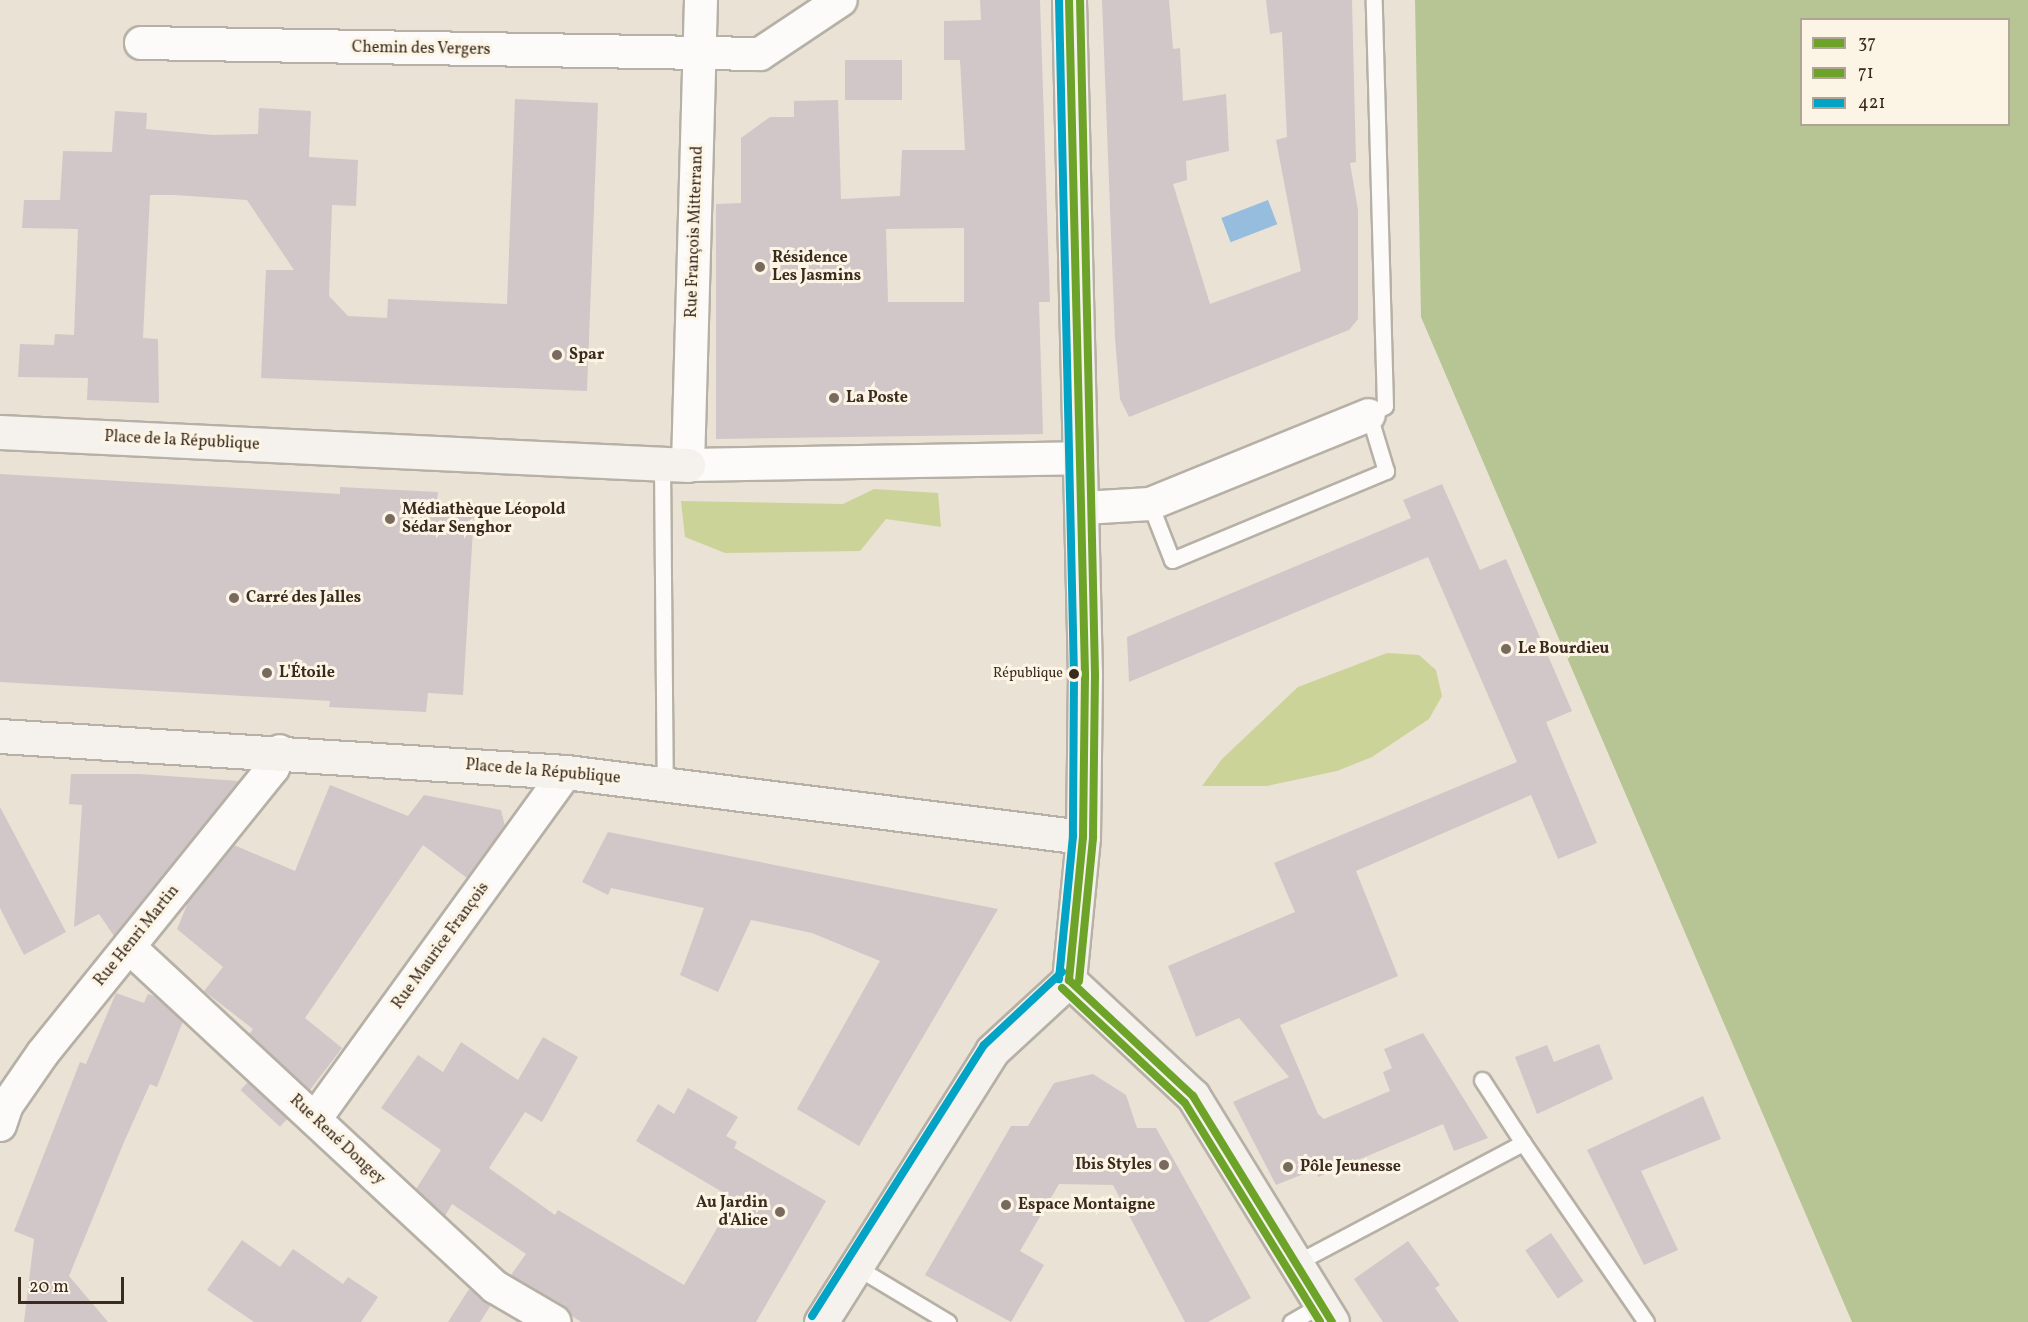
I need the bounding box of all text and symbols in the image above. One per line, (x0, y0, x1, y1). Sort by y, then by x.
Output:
legend (1800, 18, 2010, 126)
text: 37 (1858, 31, 1876, 56)
street label: Chemin des Vergers (351, 38, 491, 60)
text: 71 (1858, 61, 1874, 86)
text: 421 (1858, 91, 1885, 116)
street label: Rue François Mitterrand (682, 146, 708, 318)
place label: Résidence Les Jasmins (772, 248, 861, 286)
marker: Résidence Les Jasmins (753, 260, 767, 274)
place label: Spar (569, 345, 604, 365)
marker: Spar (550, 348, 564, 362)
place label: La Poste (846, 388, 908, 408)
marker: La Poste (827, 391, 841, 405)
street label: Place de la République (104, 427, 260, 455)
place label: Médiathèque Léopold Sédar Senghor (402, 500, 566, 538)
marker: Médiathèque Léopold Sédar Senghor (383, 512, 397, 526)
place label: Carré des Jalles (246, 588, 361, 608)
marker: Carré des Jalles (227, 591, 241, 605)
place label: Le Bourdieu (1518, 639, 1609, 659)
marker: Le Bourdieu (1499, 642, 1513, 656)
place label: L'Étoile (279, 663, 335, 683)
marker: L'Étoile (260, 666, 274, 680)
place label: République (993, 666, 1063, 682)
marker: République (1068, 668, 1080, 680)
street label: Place de la République (465, 756, 621, 788)
street label: Rue Maurice François (389, 879, 493, 1013)
street label: Rue Henri Martin (90, 882, 184, 990)
street label: Rue René Dongey (285, 1091, 389, 1189)
place label: Ibis Styles (1075, 1155, 1152, 1175)
place label: Pôle Jeunesse (1300, 1157, 1401, 1177)
marker: Ibis Styles (1157, 1158, 1171, 1172)
marker: Pôle Jeunesse (1281, 1160, 1295, 1174)
place label: Au Jardin d'Alice (696, 1193, 768, 1231)
place label: Espace Montaigne (1018, 1195, 1155, 1215)
marker: Espace Montaigne (999, 1198, 1013, 1212)
marker: Au Jardin d'Alice (773, 1205, 787, 1219)
scale bar (21, 1265, 128, 1303)
text: 20 m (29, 1275, 69, 1300)

